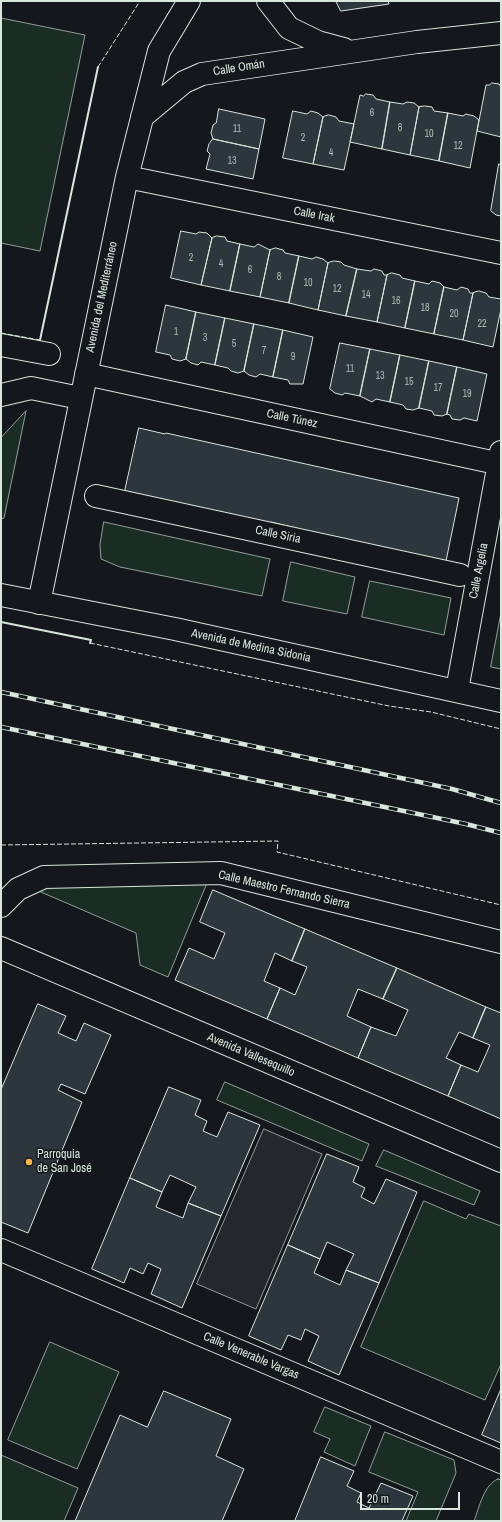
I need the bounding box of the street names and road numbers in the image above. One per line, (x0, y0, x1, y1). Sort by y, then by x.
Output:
street label: Calle Omán (212, 57, 266, 79)
street label: Calle Irak (292, 204, 336, 226)
street label: Avenida del Mediterráneo (83, 240, 121, 354)
street label: Calle Túnez (265, 407, 319, 431)
street label: Calle Siria (254, 523, 302, 547)
street label: Calle Argelia (467, 542, 491, 600)
street label: Avenida de Medina Sidonia (190, 626, 312, 666)
street label: Calle Maestro Fernando Sierra (217, 868, 351, 912)
street label: Avenida Vallesequillo (205, 1030, 297, 1080)
street label: Calle Venerable Vargas (201, 1329, 301, 1383)

